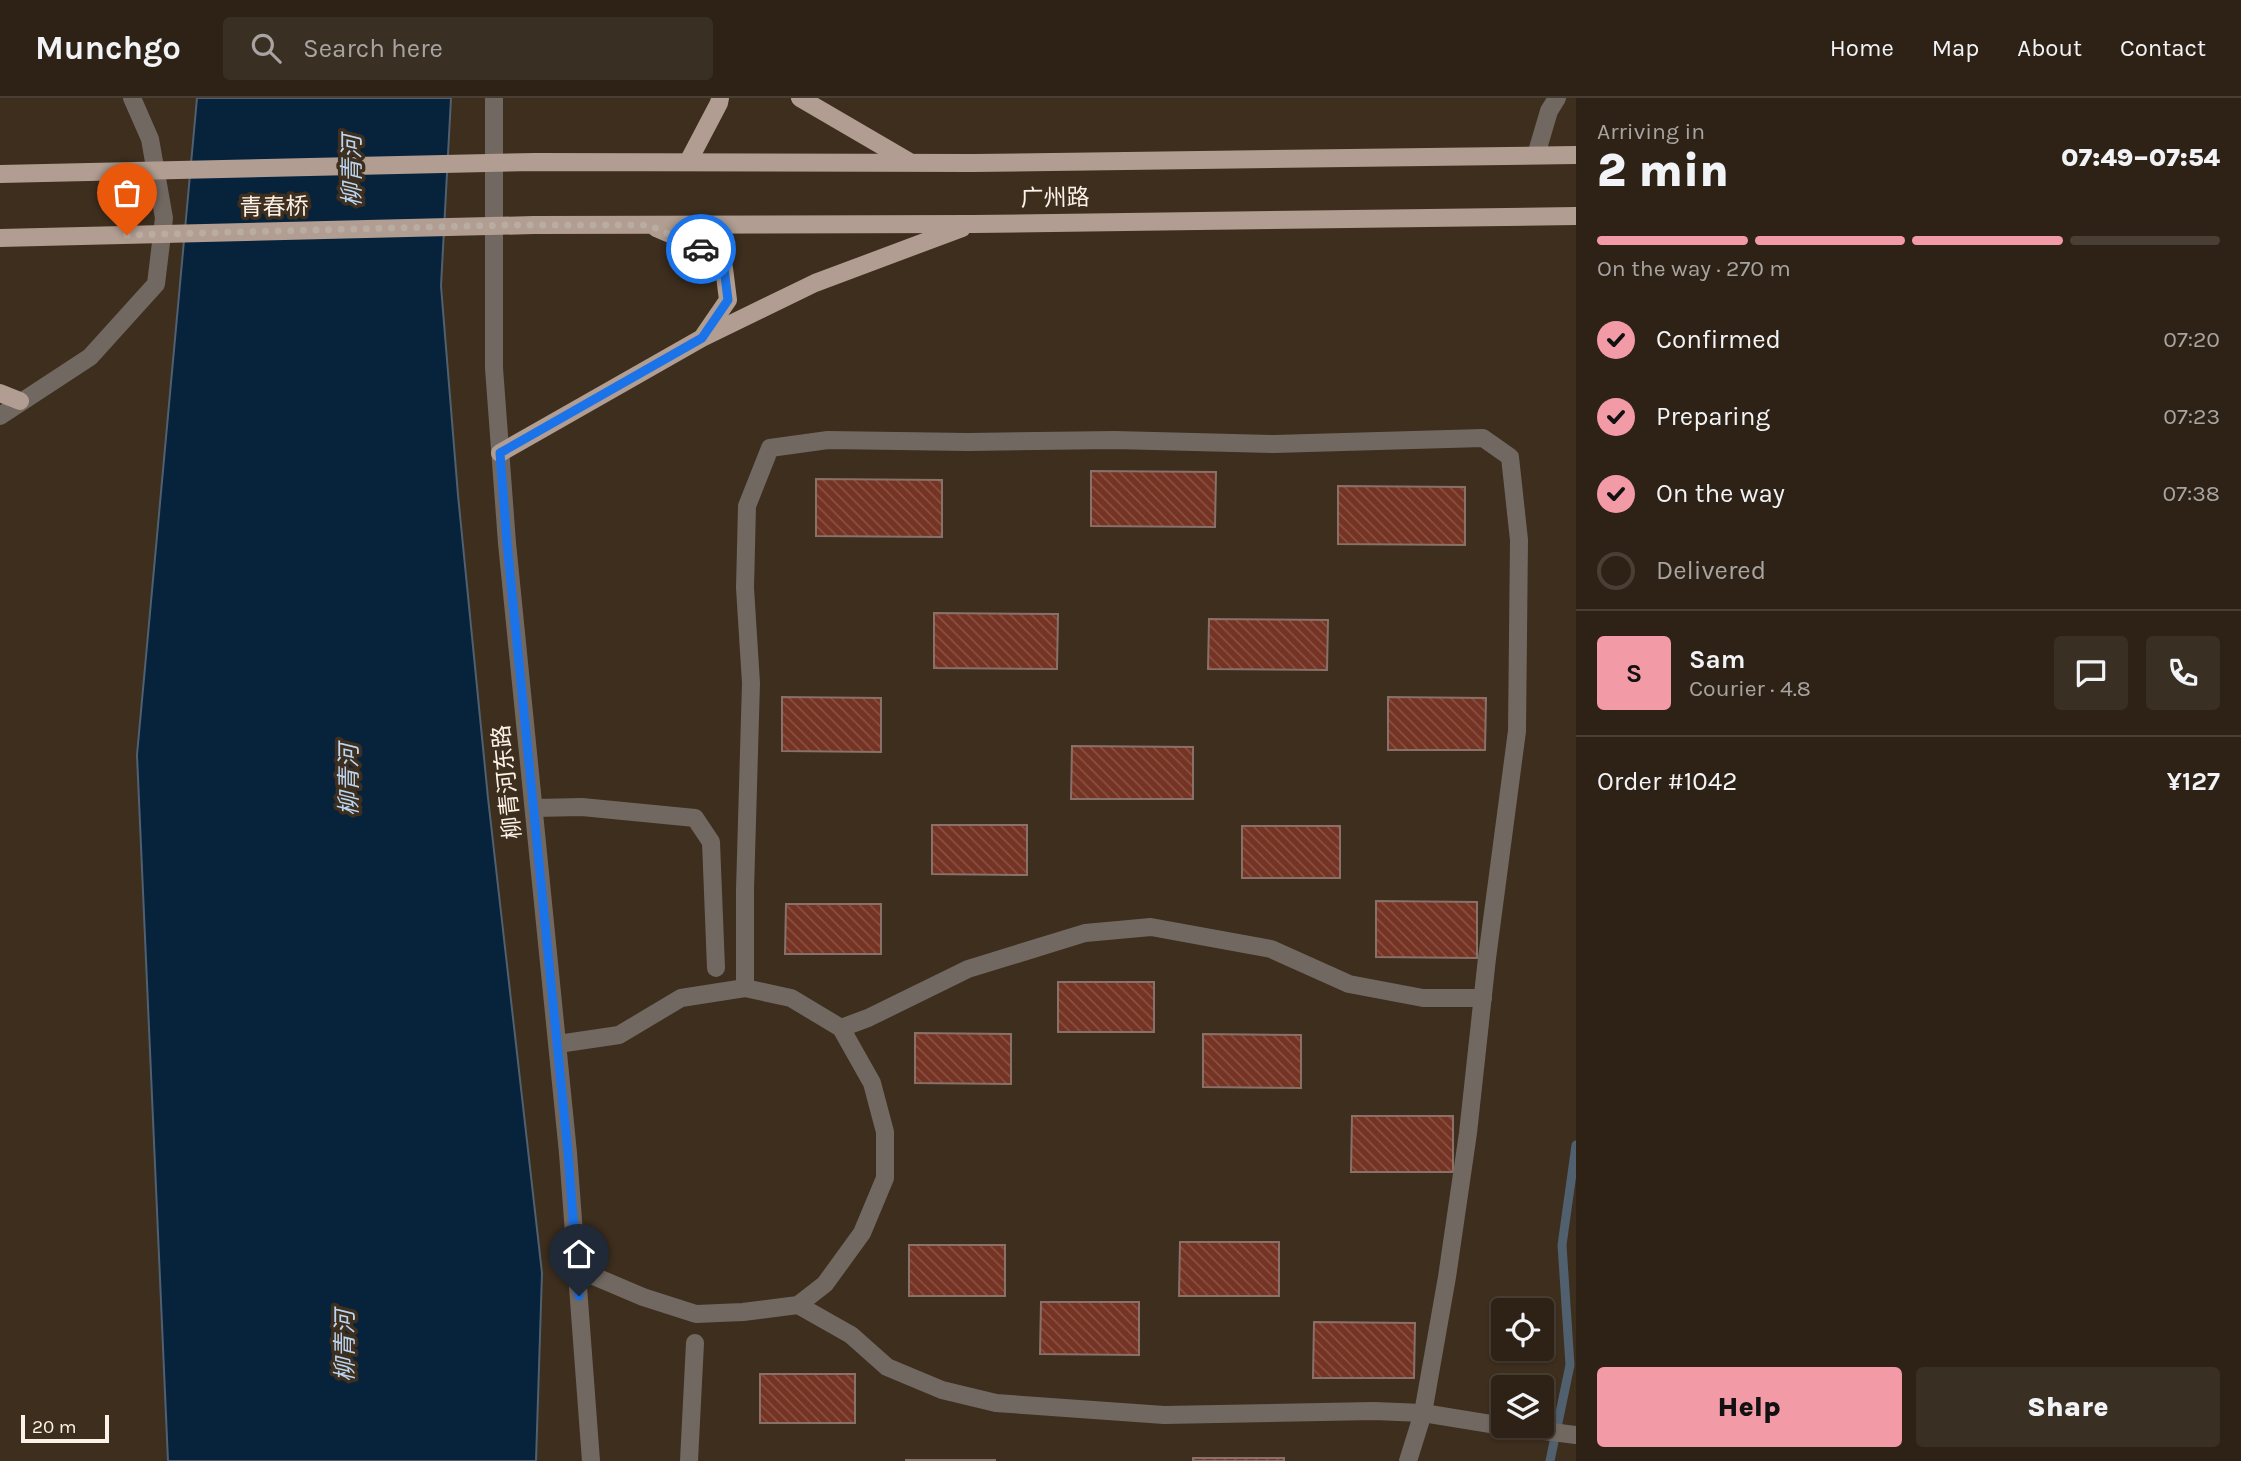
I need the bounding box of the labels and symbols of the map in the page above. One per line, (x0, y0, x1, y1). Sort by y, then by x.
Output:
water label: 柳青河 (338, 131, 366, 207)
pin (97, 163, 157, 235)
street label: 广州路 (1020, 184, 1090, 212)
street label: 青春桥 (239, 193, 309, 221)
courier (666, 214, 736, 284)
street label: 柳青河东路 (488, 723, 526, 841)
water label: 柳青河 (335, 740, 363, 816)
pin (549, 1224, 609, 1296)
water label: 柳青河 (331, 1306, 359, 1382)
scale bar (21, 1412, 108, 1444)

